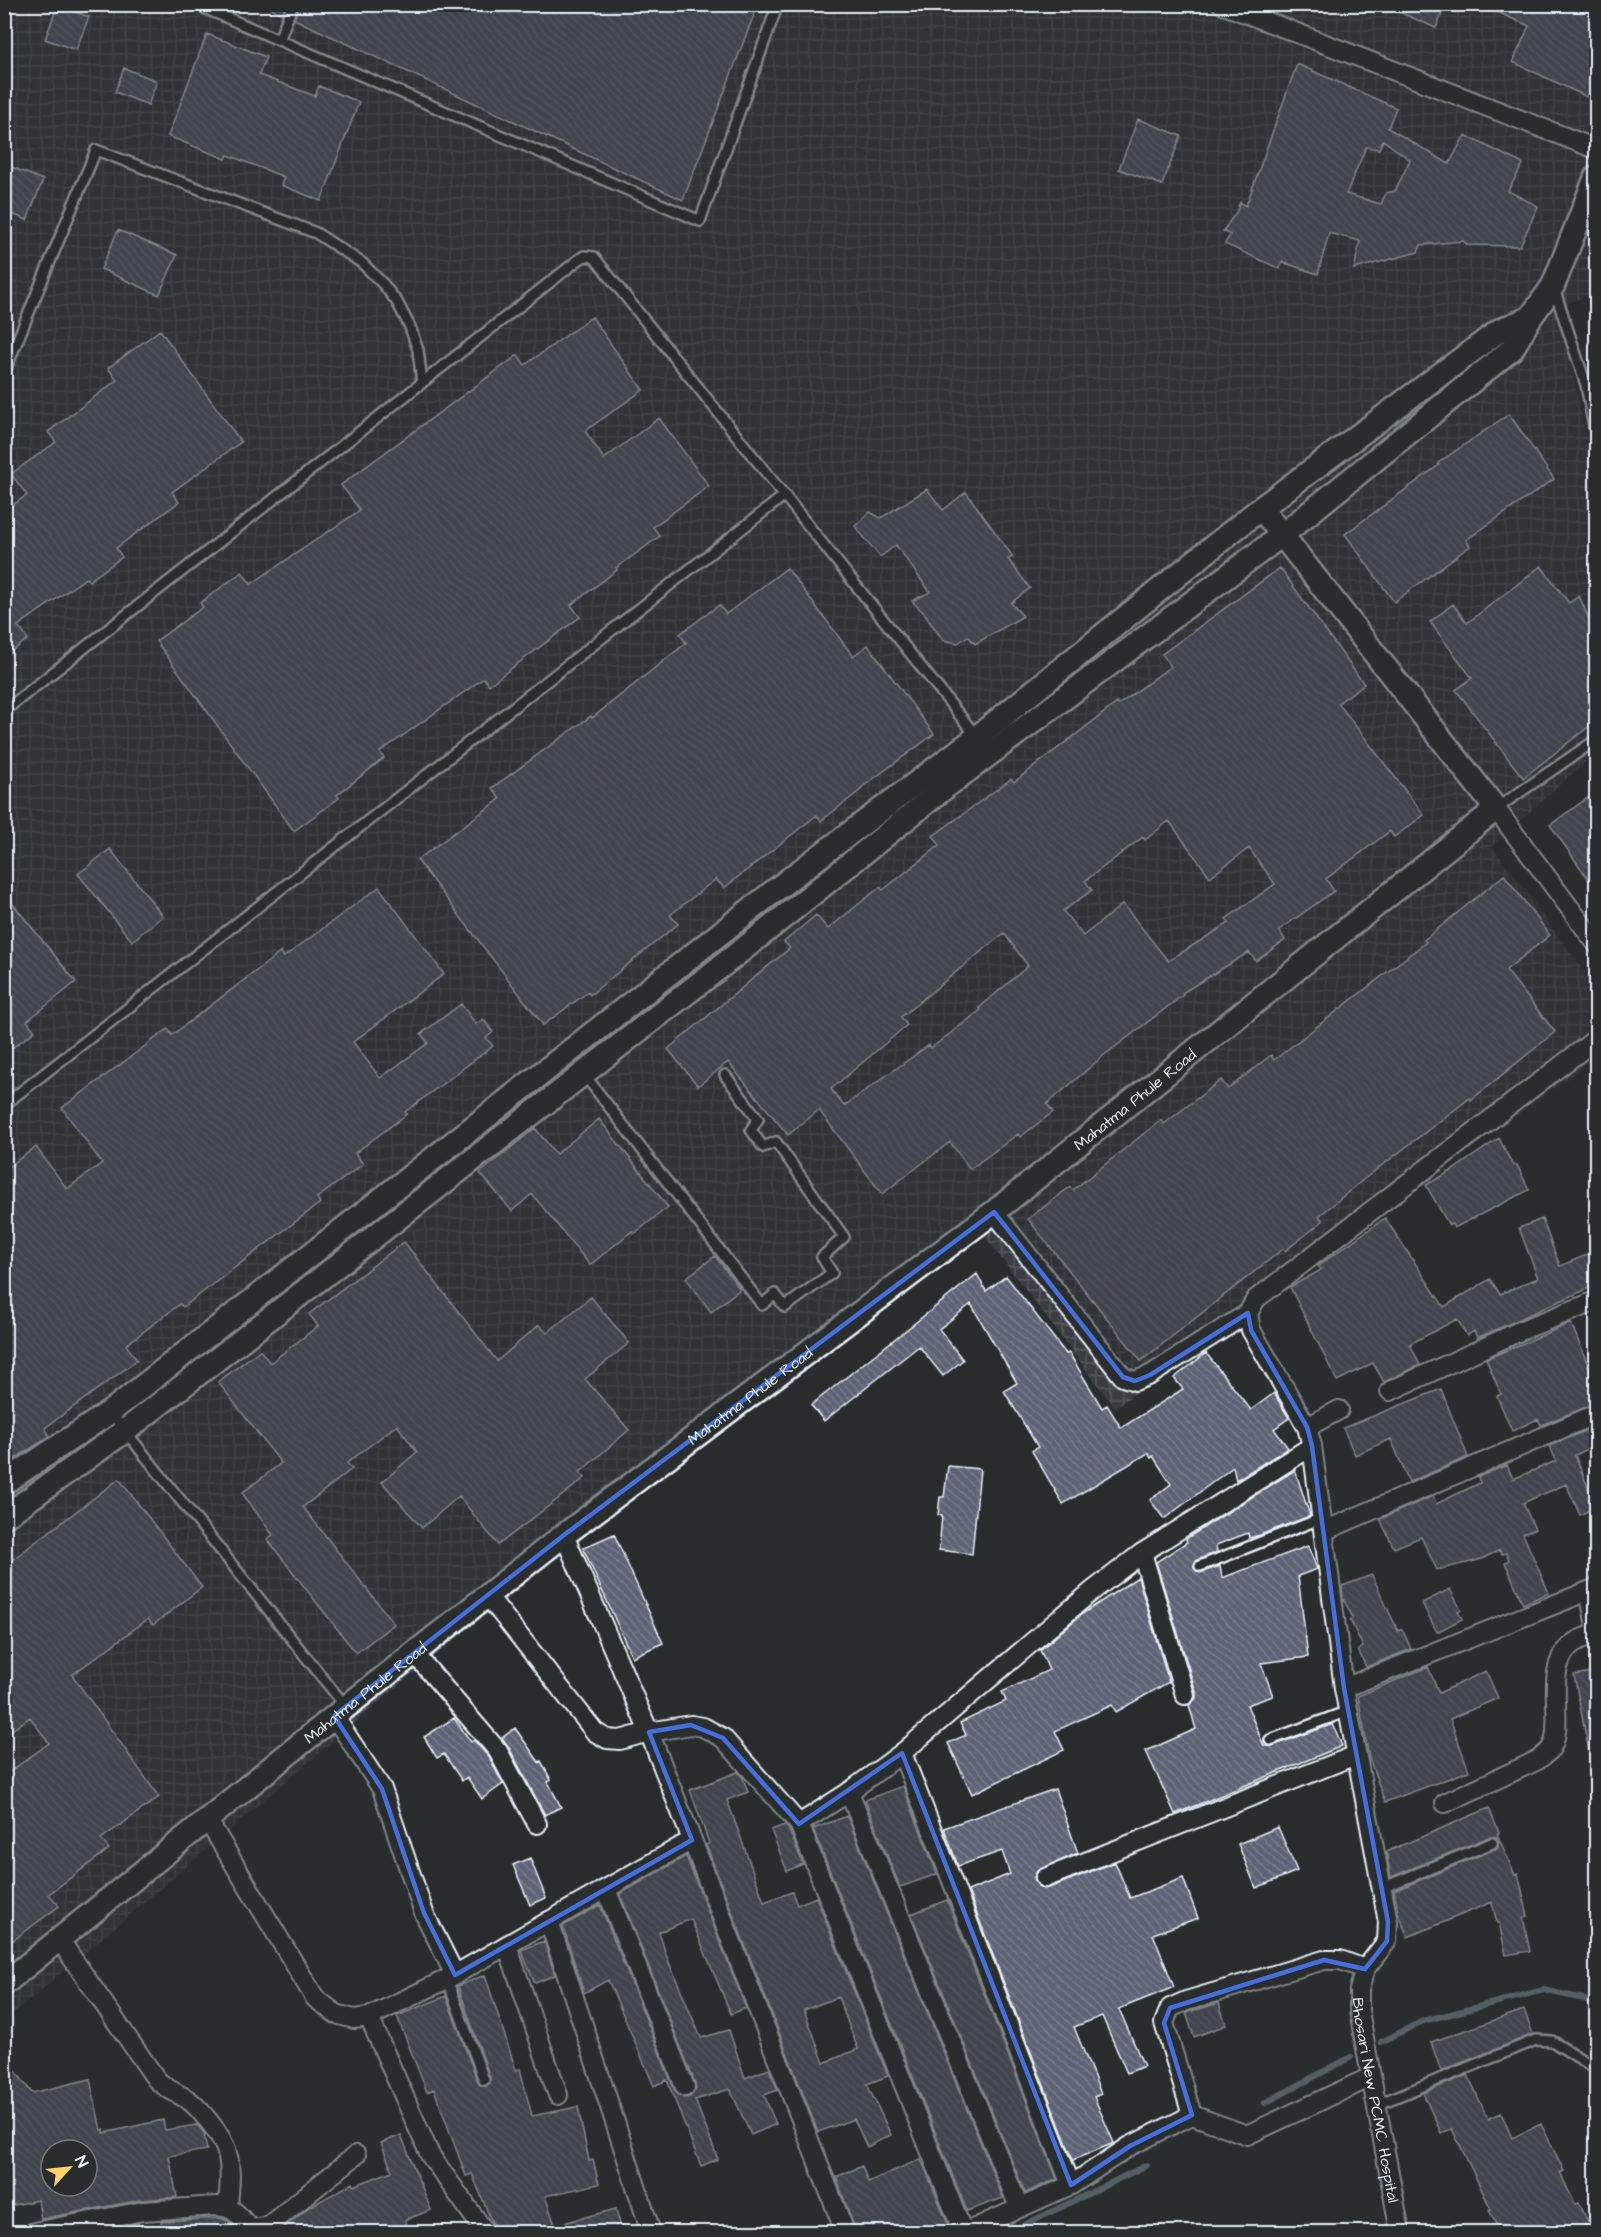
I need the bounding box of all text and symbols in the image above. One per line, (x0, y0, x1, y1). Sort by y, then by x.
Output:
street label: Mahatma Phule Road (1069, 1044, 1201, 1156)
street label: Mahatma Phule Road (683, 1342, 817, 1451)
street label: Mahatma Phule Road (299, 1637, 432, 1749)
street label: Bhosari New PCMC Hospital (1347, 1997, 1404, 2204)
north arrow (39, 2138, 99, 2198)
text: N (69, 2152, 94, 2171)

